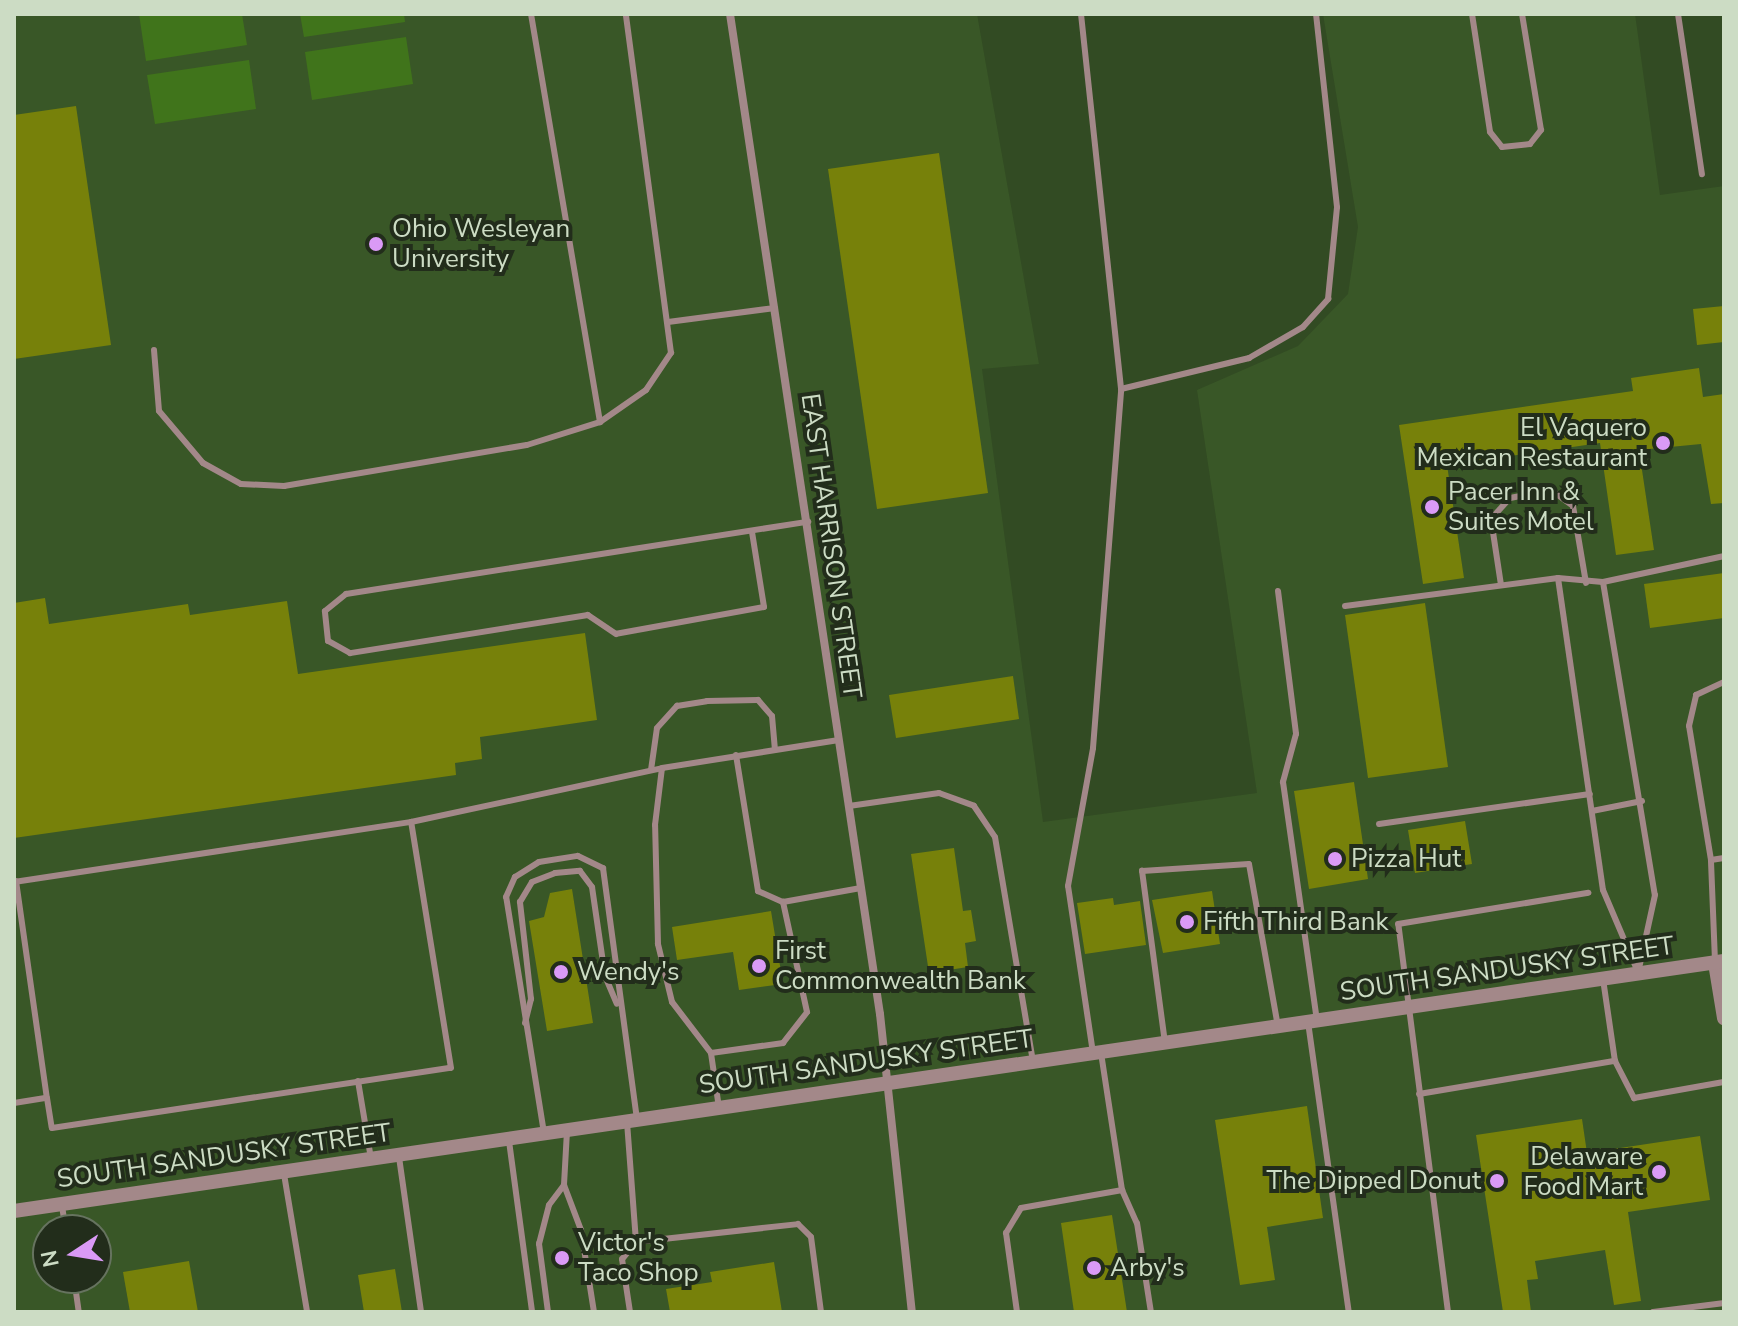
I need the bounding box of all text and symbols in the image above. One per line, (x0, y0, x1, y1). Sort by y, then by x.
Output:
place label: Ohio Wesleyan University (392, 213, 570, 274)
marker: Ohio Wesleyan University (367, 235, 385, 253)
street label: EAST HARRISON STREET (794, 391, 868, 701)
place label: El Vaquero Mexican Restaurant (1417, 412, 1647, 474)
marker: El Vaquero Mexican Restaurant (1654, 434, 1672, 452)
place label: Pacer Inn & Suites Motel (1448, 476, 1594, 538)
marker: Pacer Inn & Suites Motel (1423, 498, 1441, 516)
place label: Pizza Hut (1351, 843, 1461, 875)
marker: Pizza Hut (1326, 850, 1344, 868)
place label: Fifth Third Bank (1203, 906, 1388, 938)
marker: Fifth Third Bank (1178, 913, 1196, 931)
street label: SOUTH SANDUSKY STREET (1338, 930, 1676, 1008)
place label: First Commonwealth Bank (775, 935, 1026, 996)
place label: Wendy's (577, 956, 679, 988)
marker: First Commonwealth Bank (750, 957, 768, 975)
marker: Wendy's (552, 963, 570, 981)
street label: SOUTH SANDUSKY STREET (697, 1023, 1035, 1101)
street label: SOUTH SANDUSKY STREET (55, 1117, 393, 1195)
place label: Delaware Food Mart (1523, 1141, 1643, 1202)
marker: Delaware Food Mart (1650, 1163, 1668, 1181)
place label: The Dipped Donut (1267, 1165, 1481, 1197)
marker: The Dipped Donut (1488, 1172, 1506, 1190)
north arrow (32, 1214, 112, 1294)
place label: Victor's Taco Shop (578, 1227, 699, 1288)
text: N (34, 1247, 67, 1270)
marker: Victor's Taco Shop (553, 1249, 571, 1267)
place label: Arby's (1110, 1252, 1185, 1284)
marker: Arby's (1085, 1259, 1103, 1277)

